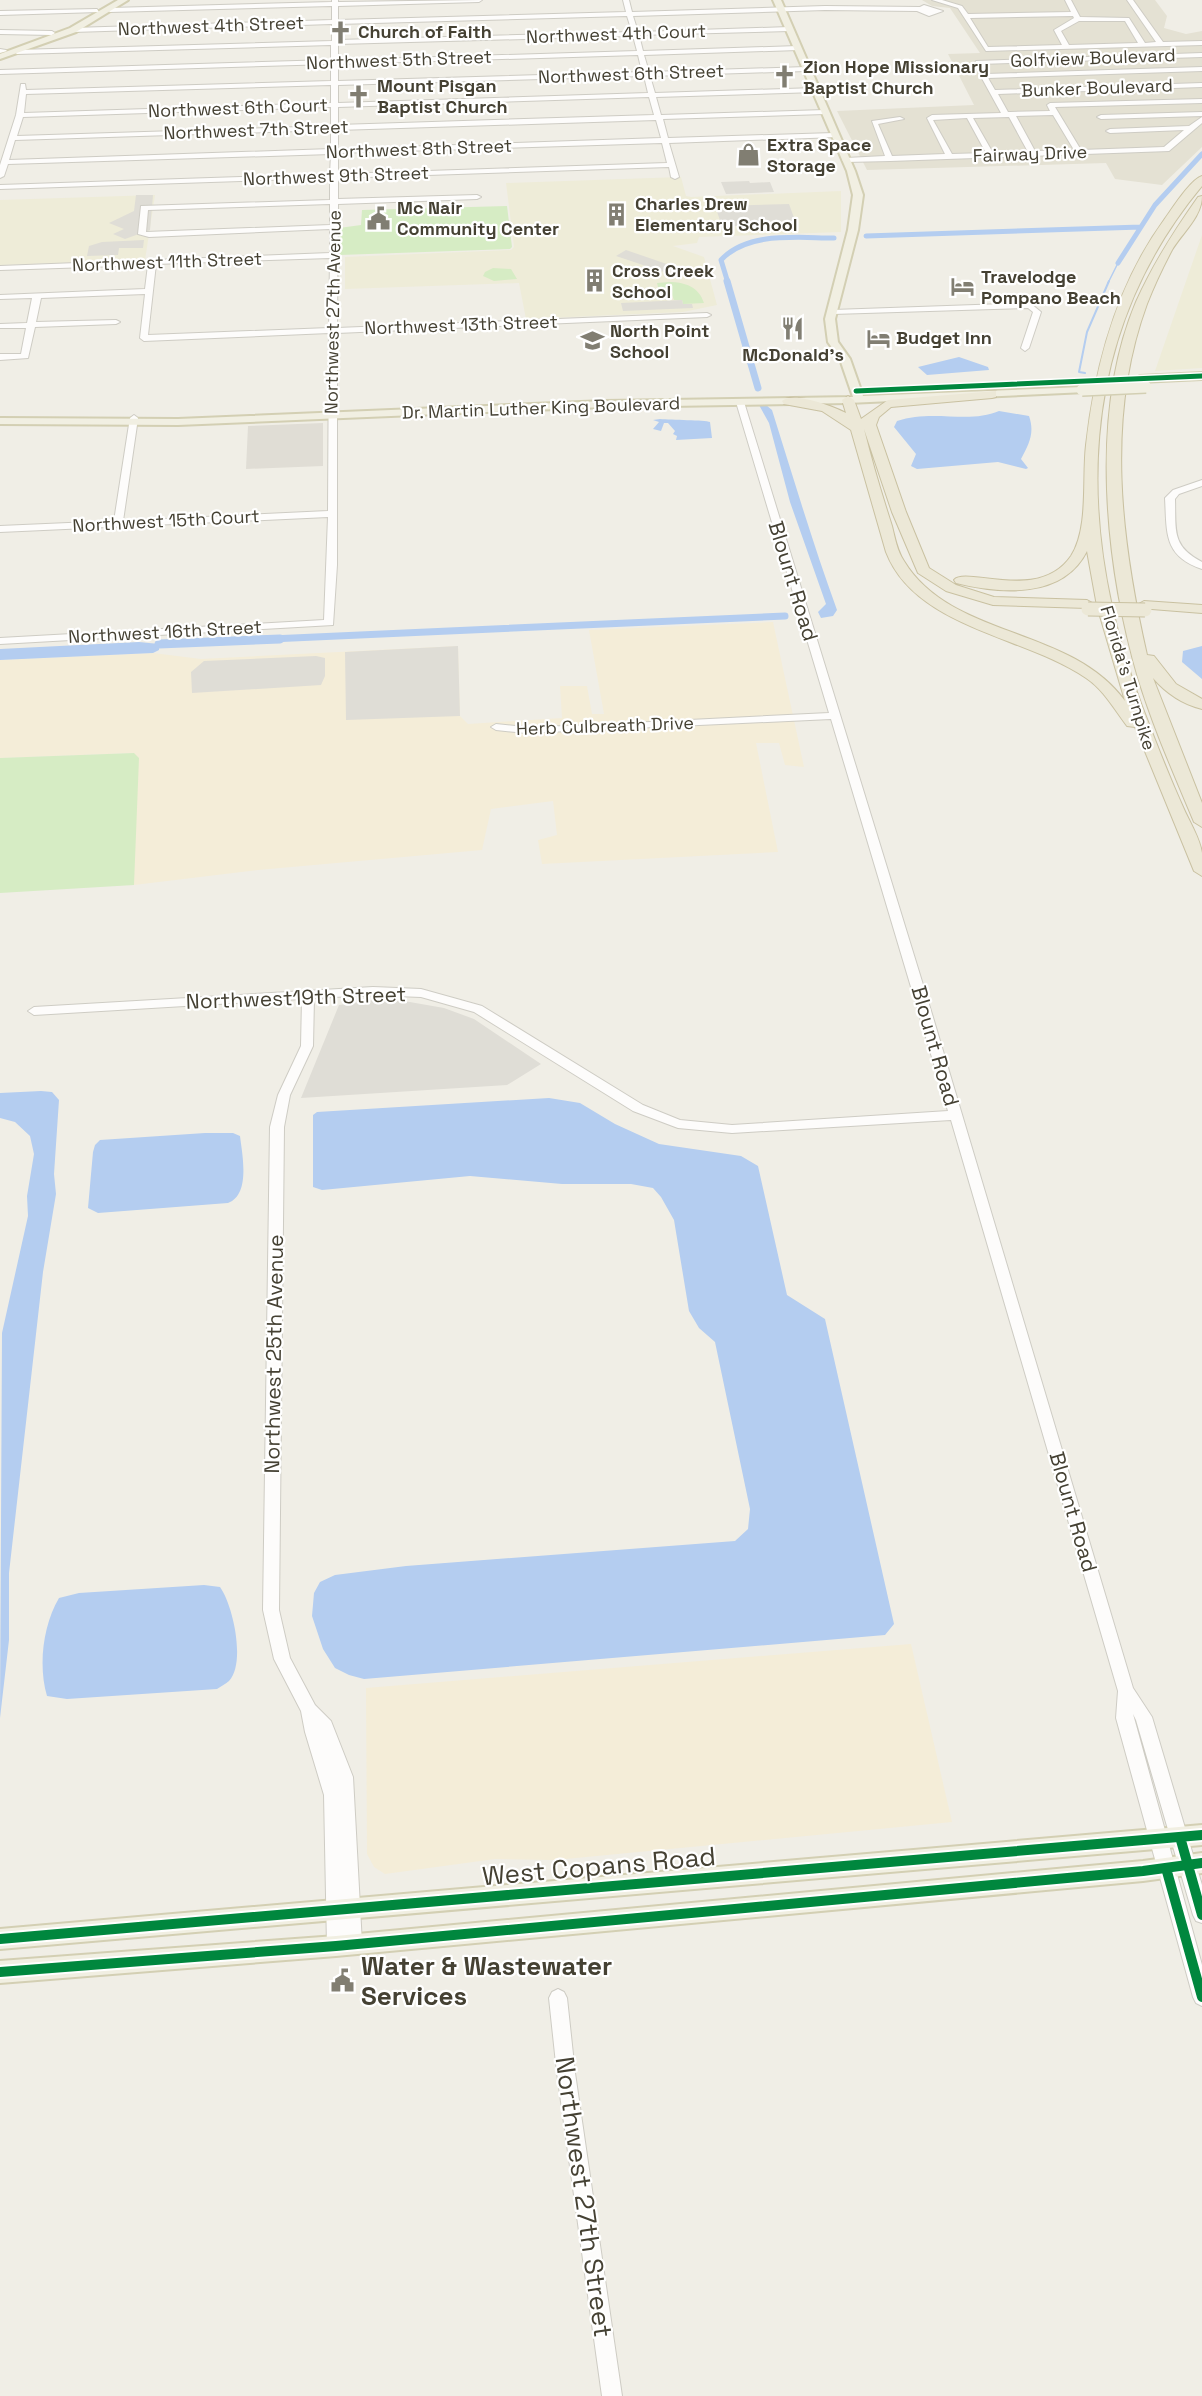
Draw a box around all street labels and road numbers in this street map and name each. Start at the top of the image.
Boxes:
street label: Northwest 4th Street [117,11,305,40]
street label: Northwest 4th Court [526,19,706,48]
street label: Golfview Boulevard [1010,43,1176,72]
street label: Northwest 5th Street [306,45,492,74]
street label: Northwest 6th Street [538,59,724,88]
street label: Bunker Boulevard [1021,73,1173,102]
street label: Northwest 6th Court [148,93,328,122]
street label: Northwest 7th Street [163,115,349,144]
street label: Northwest 8th Street [325,134,512,163]
street label: Fairway Drive [972,140,1087,167]
street label: Northwest 9th Street [243,161,429,190]
street label: Northwest 27th Avenue [319,210,346,414]
street label: Northwest 11th Street [72,247,262,276]
street label: Northwest 13th Street [364,310,558,339]
street label: Dr. Martin Luther King Boulevard [401,391,681,424]
street label: Northwest 15th Court [72,504,260,537]
street label: Blount Road [762,518,825,644]
street label: Florida's Turnpike [1096,603,1161,753]
street label: Northwest 16th Street [68,615,262,648]
street label: Herb Culbreath Drive [516,711,694,740]
street label: Northwest19th Street [185,980,407,1015]
street label: Blount Road [905,983,966,1109]
street label: Northwest 25th Avenue [258,1234,289,1474]
street label: Blount Road [1043,1449,1104,1575]
street label: West Copans Road [481,1839,717,1893]
street label: Northwest 27th Street [547,2054,621,2340]

